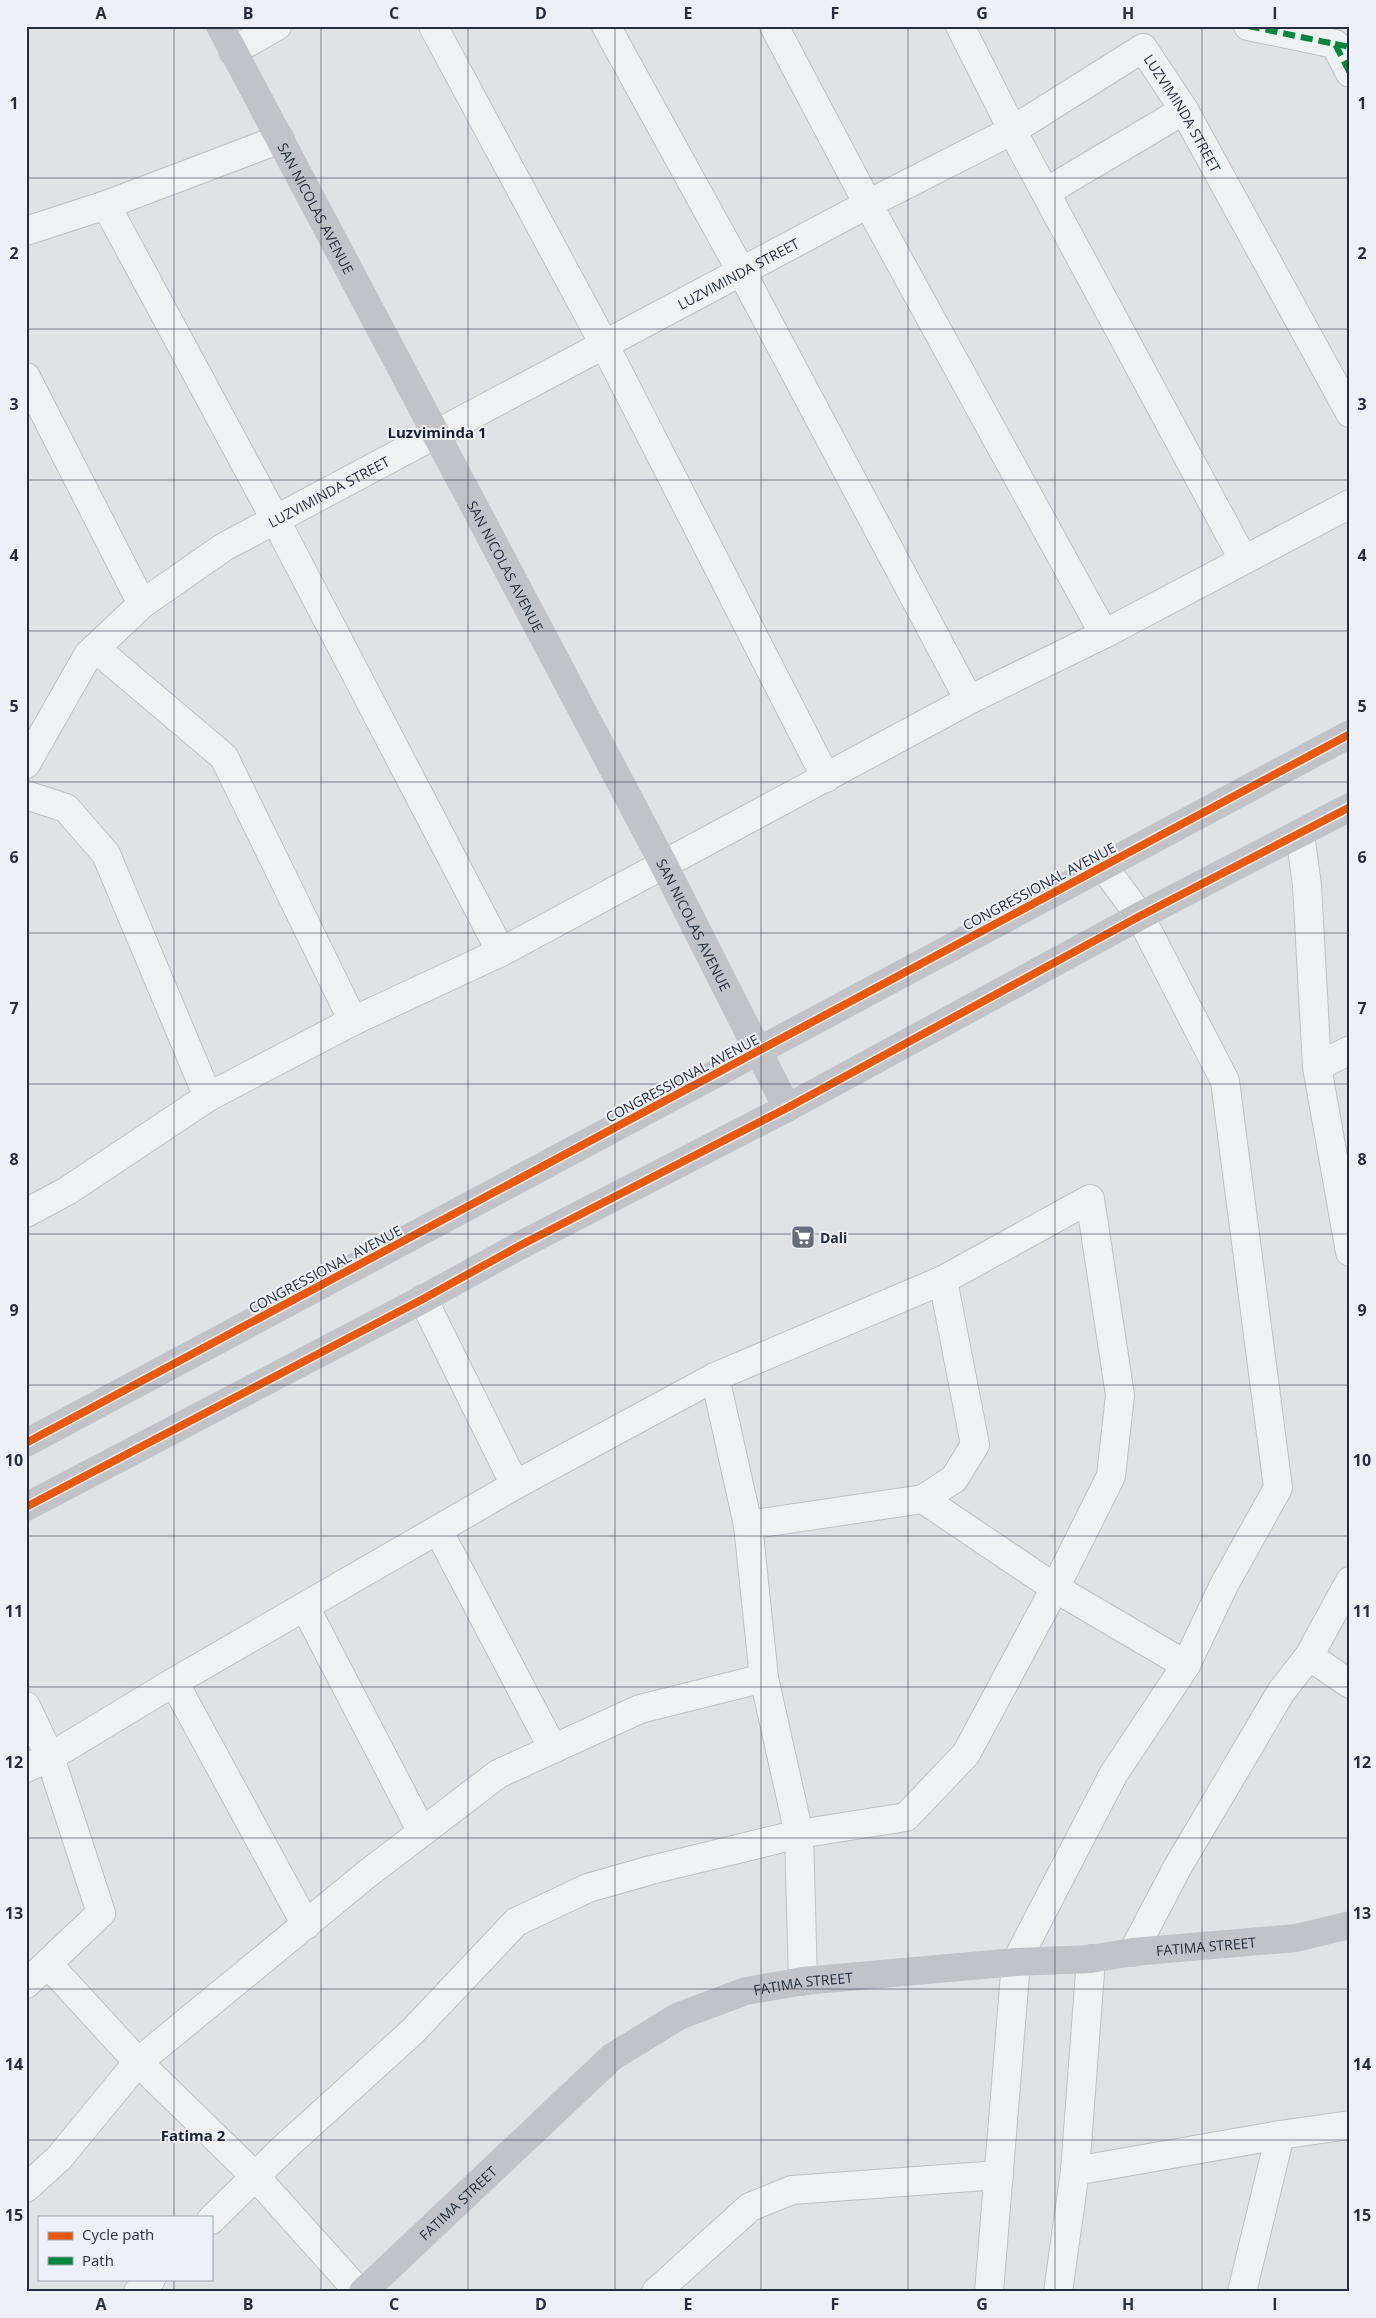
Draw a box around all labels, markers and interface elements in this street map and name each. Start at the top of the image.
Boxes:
text: A [95,2,107,24]
text: B [243,2,253,24]
text: C [389,2,399,24]
text: D [535,2,547,24]
text: E [684,2,693,24]
text: F [831,2,839,24]
text: G [976,2,988,24]
text: H [1122,2,1134,24]
text: I [1272,2,1278,24]
street label: LUZVIMINDA STREET [1140,50,1226,176]
text: 1 [9,92,19,114]
text: 1 [1357,92,1367,114]
street label: SAN NICOLAS AVENUE [274,139,359,277]
street label: LUZVIMINDA STREET [674,233,802,313]
text: 2 [9,242,19,264]
text: 2 [1357,242,1367,264]
text: 3 [9,393,19,415]
text: 3 [1357,393,1367,415]
district label: Luzviminda 1 [388,422,486,442]
street label: LUZVIMINDA STREET [265,451,393,531]
street label: SAN NICOLAS AVENUE [463,497,548,635]
text: 4 [9,544,19,566]
text: 4 [1357,544,1367,566]
text: 5 [9,695,19,717]
text: 5 [1357,695,1367,717]
street label: CONGRESSIONAL AVENUE [959,838,1119,934]
text: 6 [9,846,19,868]
text: 6 [1357,846,1367,868]
street label: SAN NICOLAS AVENUE [653,855,736,994]
text: 7 [9,997,19,1019]
text: 7 [1357,997,1367,1019]
street label: CONGRESSIONAL AVENUE [602,1030,762,1126]
text: 8 [9,1148,19,1170]
text: 8 [1357,1148,1367,1170]
street label: CONGRESSIONAL AVENUE [245,1221,405,1317]
supermarket icon: Dali [790,1224,816,1250]
place label: Dali [820,1228,847,1247]
text: 9 [9,1299,19,1321]
text: 9 [1357,1299,1367,1321]
text: 10 [5,1449,23,1471]
text: 10 [1353,1449,1371,1471]
text: 11 [5,1600,23,1622]
text: 11 [1353,1600,1371,1622]
text: 12 [5,1751,23,1773]
text: 12 [1353,1751,1371,1773]
text: 13 [5,1902,23,1924]
text: 13 [1353,1902,1371,1924]
street label: FATIMA STREET [1155,1932,1257,1959]
street label: FATIMA STREET [752,1967,854,1999]
text: 14 [5,2053,23,2075]
text: 14 [1353,2053,1371,2075]
district label: Fatima 2 [161,2125,226,2145]
street label: FATIMA STREET [415,2161,501,2244]
text: 15 [5,2204,23,2226]
text: 15 [1353,2204,1371,2226]
legend [38,2216,212,2280]
text: Cycle path [82,2224,154,2244]
text: Path [82,2250,114,2270]
text: A [95,2293,107,2315]
text: B [243,2293,253,2315]
text: C [389,2293,399,2315]
text: D [535,2293,547,2315]
text: E [684,2293,693,2315]
text: F [831,2293,839,2315]
text: G [976,2293,988,2315]
text: H [1122,2293,1134,2315]
text: I [1272,2293,1278,2315]

